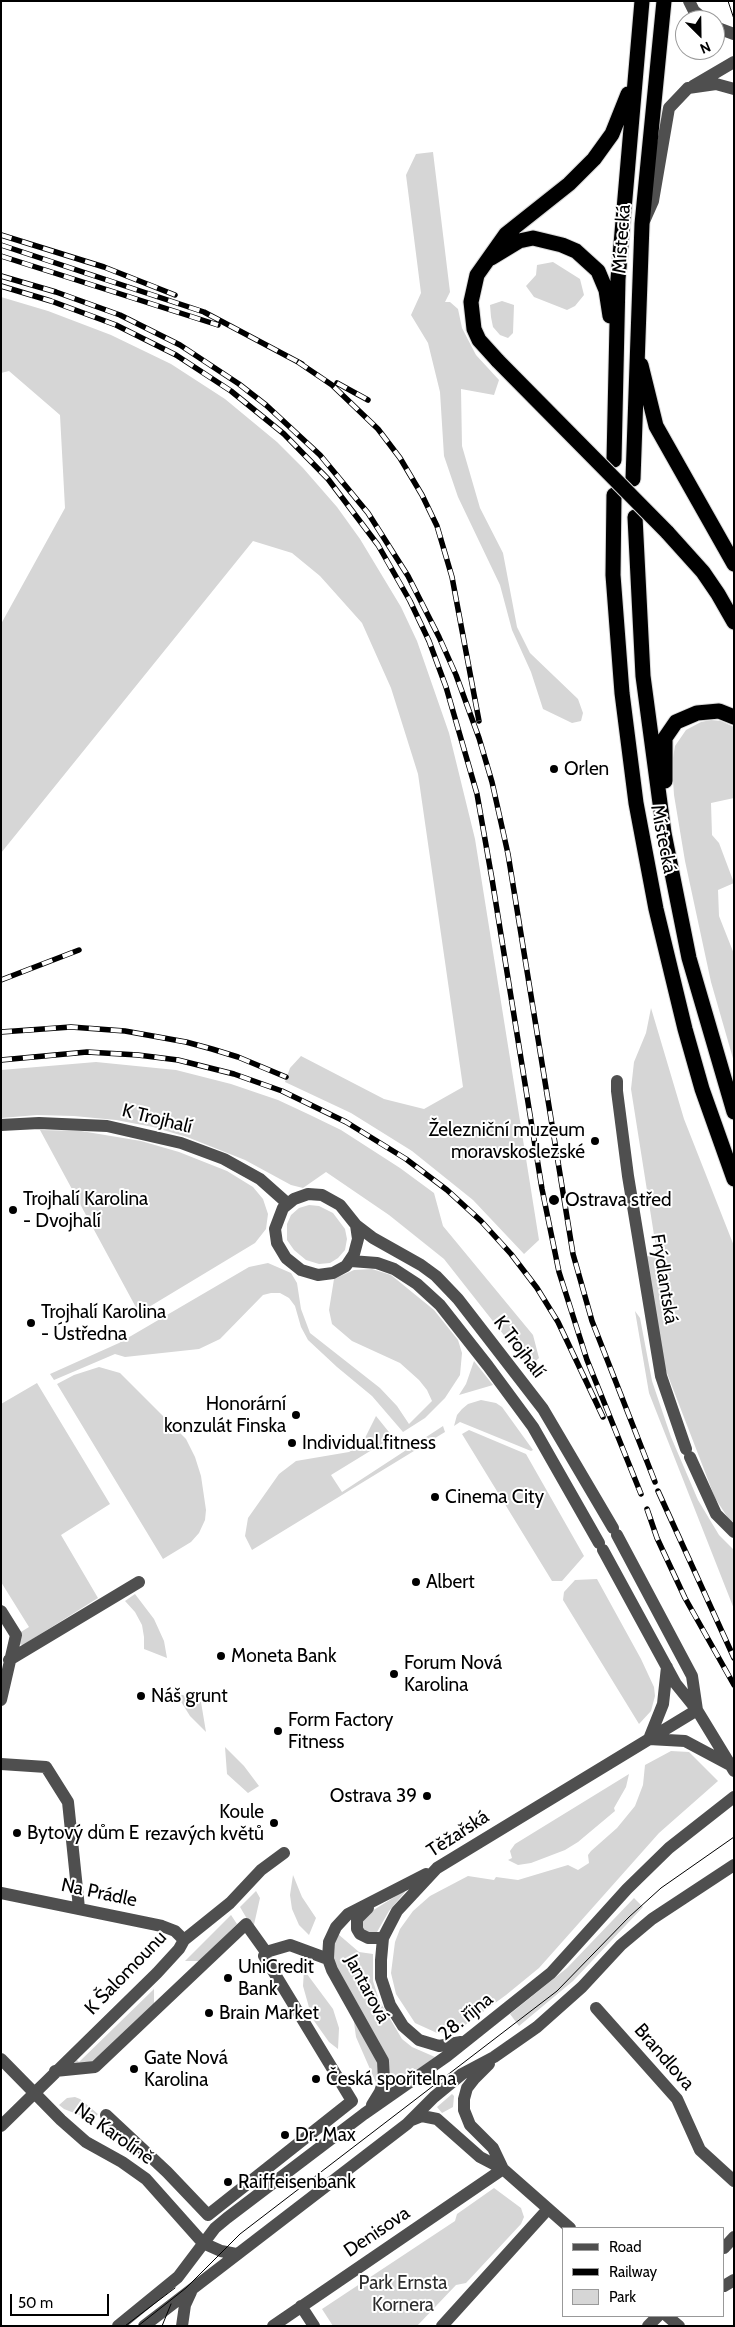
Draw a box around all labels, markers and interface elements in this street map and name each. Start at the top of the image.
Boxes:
north arrow [675,10,725,60]
text: N [697,38,714,58]
street label: Místecká [608,204,636,274]
place label: Orlen [564,758,609,780]
marker: Orlen [548,763,560,775]
street label: Místecká [645,803,681,875]
street label: K Trojhalí [119,1099,195,1139]
place label: Železniční muzeum moravskoslezské [428,1119,585,1163]
marker: Železniční muzeum moravskoslezské [589,1135,601,1147]
place label: Trojhalí Karolina - Dvojhalí [23,1188,148,1232]
place label: Ostrava střed [565,1189,672,1211]
marker: Ostrava střed [547,1193,561,1207]
marker: Trojhalí Karolina - Dvojhalí [7,1204,19,1216]
street label: Frýdlantská [646,1232,682,1326]
place label: Trojhalí Karolina - Ústředna [41,1301,166,1345]
street label: K Trojhalí [488,1312,550,1382]
marker: Trojhalí Karolina - Ústředna [25,1317,37,1329]
place label: Honorární konzulát Finska [164,1393,286,1437]
marker: Honorární konzulát Finska [290,1409,302,1421]
place label: Individual.fitness [302,1432,436,1454]
marker: Individual.fitness [286,1437,298,1449]
place label: Cinema City [445,1486,544,1508]
marker: Cinema City [429,1491,441,1503]
place label: Albert [426,1571,475,1593]
marker: Albert [410,1576,422,1588]
place label: Moneta Bank [231,1645,336,1667]
marker: Moneta Bank [215,1650,227,1662]
place label: Forum Nová Karolina [404,1652,502,1696]
marker: Forum Nová Karolina [388,1668,400,1680]
place label: Náš grunt [151,1685,228,1707]
marker: Náš grunt [135,1690,147,1702]
place label: Form Factory Fitness [288,1709,393,1753]
marker: Form Factory Fitness [272,1725,284,1737]
place label: Ostrava 39 [330,1785,417,1807]
marker: Ostrava 39 [421,1790,433,1802]
place label: Koule rezavých květů [145,1801,264,1845]
street label: Těžařská [423,1806,493,1862]
marker: Koule rezavých květů [268,1817,280,1829]
place label: Bytový dům E [27,1822,139,1844]
marker: Bytový dům E [11,1827,23,1839]
street label: Na Prádle [59,1874,139,1912]
street label: K Šalomounu [80,1926,172,2020]
street label: Jantarová [340,1951,394,2027]
place label: UniCredit Bank [238,1956,314,2000]
marker: UniCredit Bank [222,1972,234,1984]
street label: 28. října [434,1988,498,2046]
place label: Brain Market [219,2002,319,2024]
marker: Brain Market [203,2007,215,2019]
street label: Brandlova [629,2019,699,2095]
place label: Gate Nová Karolina [144,2047,228,2091]
marker: Gate Nová Karolina [128,2063,140,2075]
place label: Česká spořitelna [326,2068,456,2090]
marker: Česká spořitelna [310,2073,322,2085]
street label: Na Karolíně [70,2098,158,2170]
place label: Dr. Max [295,2124,356,2146]
marker: Dr. Max [279,2129,291,2141]
place label: Raiffeisenbank [238,2171,356,2193]
marker: Raiffeisenbank [222,2176,234,2188]
street label: Denisova [340,2202,414,2262]
legend [562,2227,725,2317]
text: Road [609,2238,642,2256]
text: Railway [609,2263,657,2281]
park label: Park Ernsta Kornera [359,2272,447,2316]
scale bar [12,2284,111,2316]
text: Park [609,2288,636,2306]
text: 50 m [18,2294,53,2312]

